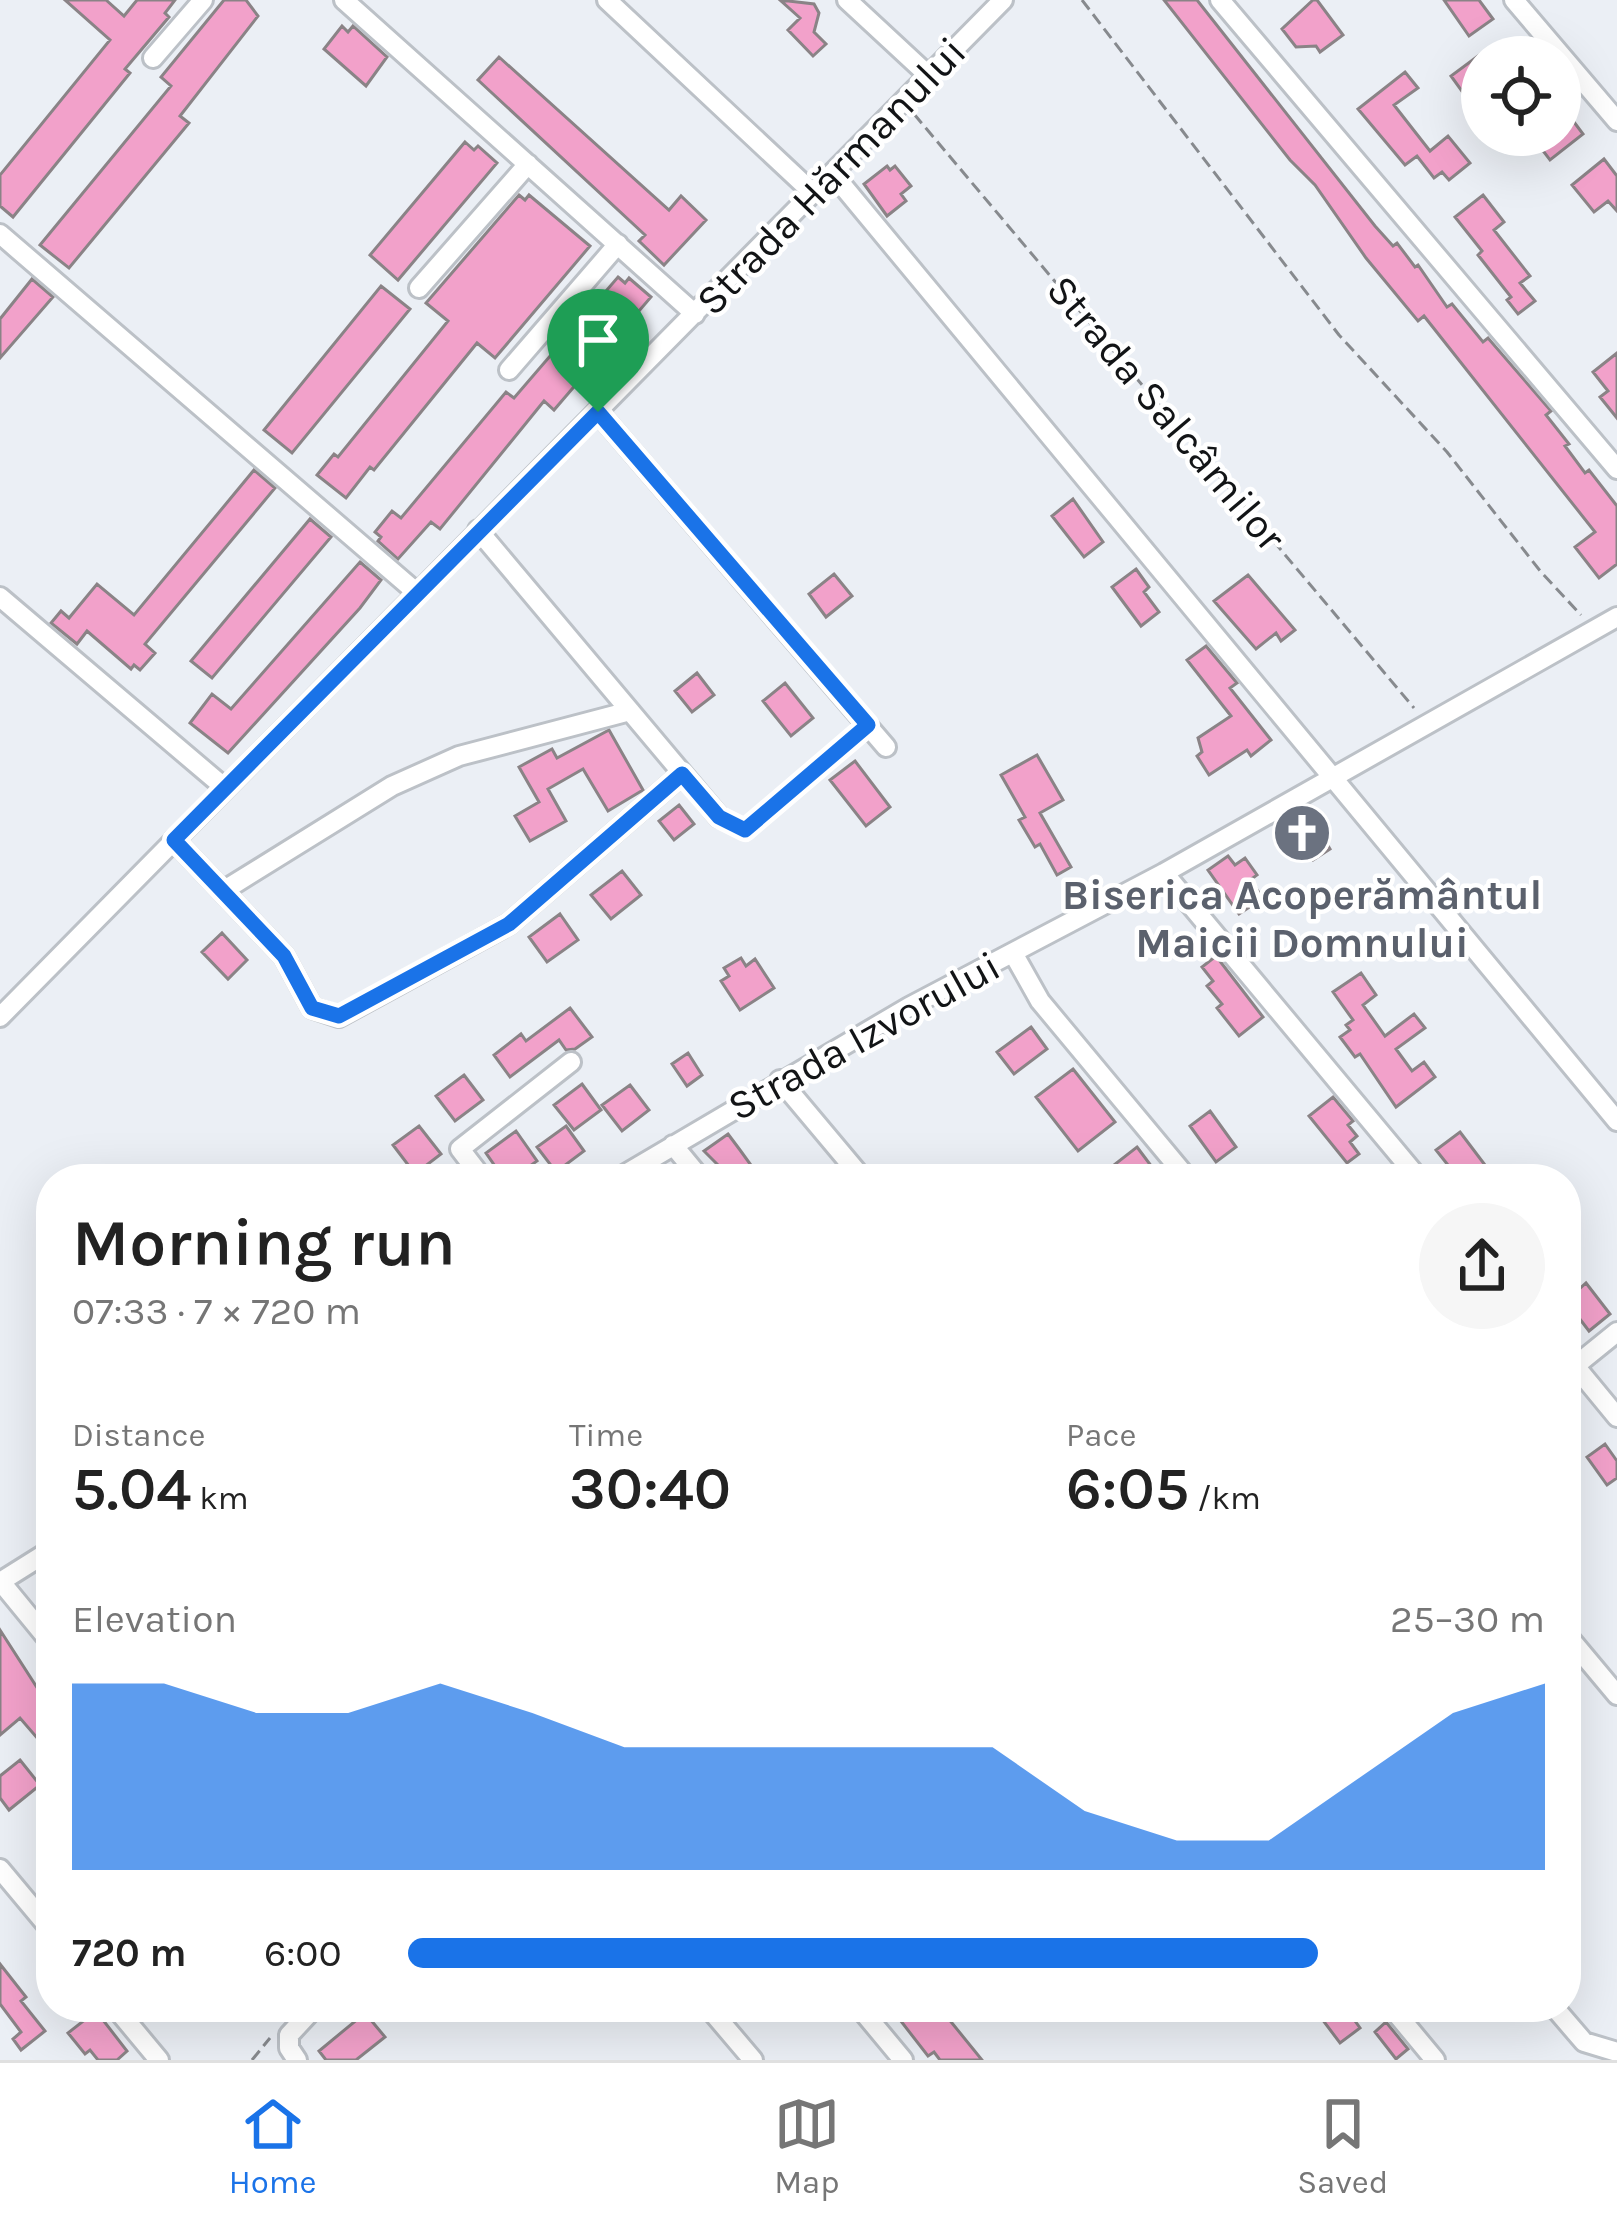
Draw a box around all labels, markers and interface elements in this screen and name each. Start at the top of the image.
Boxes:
street label: Strada Hărmanului [686,27,976,325]
map controls [1461,36,1581,156]
button: locate [1461,36,1581,156]
street label: Strada Salcâmilor [1036,265,1296,562]
pin [547,289,649,412]
icon: arrive [565,307,631,373]
church icon: Biserica Acoperământul Maicii Domnului [1271,802,1333,864]
place label: Biserica Acoperământul Maicii Domnului [1062,870,1542,968]
street label: Strada Izvorului [719,941,1009,1131]
button: share [1419,1203,1545,1329]
text: Morning run [72,1204,456,1282]
text: 07:33 · 7 × 720 m [72,1288,361,1334]
text: Distance [72,1416,205,1454]
text: Time [569,1416,643,1454]
text: Pace [1066,1416,1136,1454]
text: 5.04 [72,1454,191,1524]
text: 30:40 [569,1454,731,1524]
text: 6:05 [1066,1454,1189,1524]
text: km [191,1479,249,1517]
text: /km [1189,1479,1261,1517]
text: Elevation [72,1596,237,1642]
text: 25–30 m [1390,1596,1545,1642]
text: 720 m [72,1930,187,1976]
text: 6:00 [264,1930,342,1976]
tab: Home [229,2091,317,2201]
tab: Map [774,2091,840,2201]
tab: Saved [1297,2091,1388,2201]

